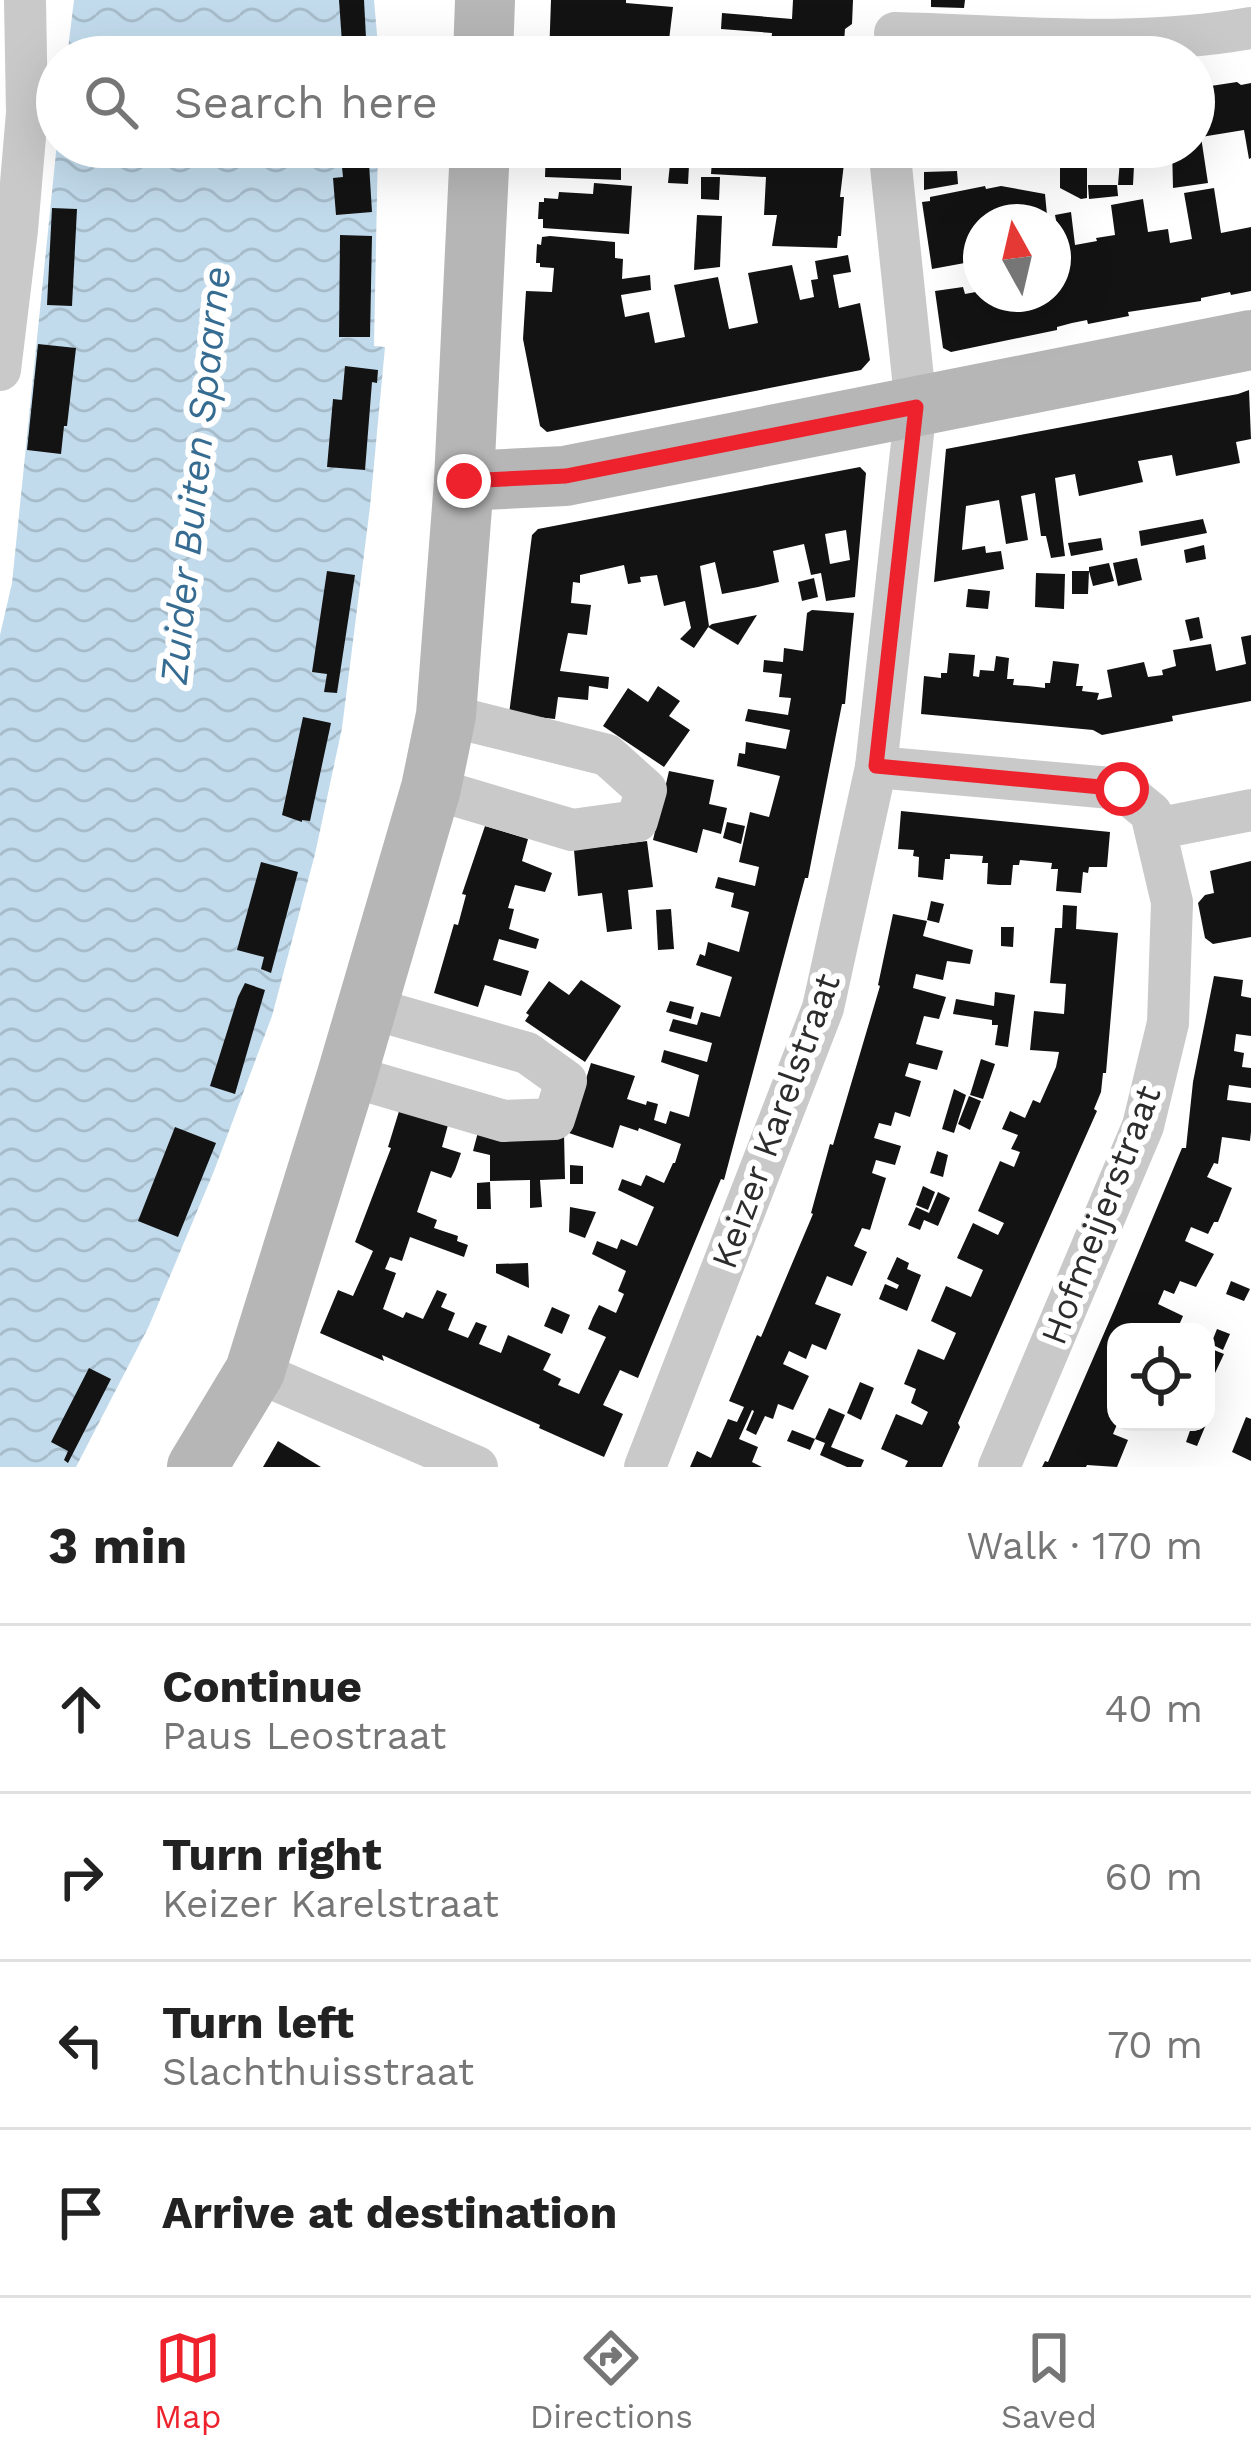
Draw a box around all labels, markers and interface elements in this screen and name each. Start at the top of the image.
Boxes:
search box [36,36,1215,168]
icon: search [78,69,144,135]
text: Search here [174,76,438,129]
north arrow [963,204,1071,312]
water label: Zuider Buiten Spaarne [151,264,239,687]
route end [437,454,491,508]
route start [1095,762,1149,816]
street label: Keizer Karelstraat [703,968,849,1274]
street label: Hofmeijerstraat [1032,1080,1170,1350]
map controls [1107,1323,1215,1431]
button: locate [1107,1323,1215,1431]
text: 3 min [48,1516,187,1575]
text: Walk · 170 m [966,1523,1203,1568]
text: Continue [162,1660,362,1713]
icon: ahead [48,1676,114,1742]
text: 40 m [1104,1686,1203,1731]
text: Paus Leostraat [162,1713,446,1758]
text: Turn right [162,1828,382,1881]
icon: right [48,1844,114,1910]
text: 60 m [1105,1854,1203,1899]
text: Keizer Karelstraat [162,1881,499,1926]
text: Turn left [162,1996,354,2049]
icon: left [48,2012,114,2078]
text: 70 m [1107,2022,1203,2067]
text: Slachthuisstraat [162,2049,474,2094]
icon: arrive [48,2180,114,2246]
text: Arrive at destination [162,2186,617,2239]
tab: Map [154,2325,221,2436]
tab: Directions [530,2325,693,2436]
tab: Saved [1001,2325,1097,2436]

